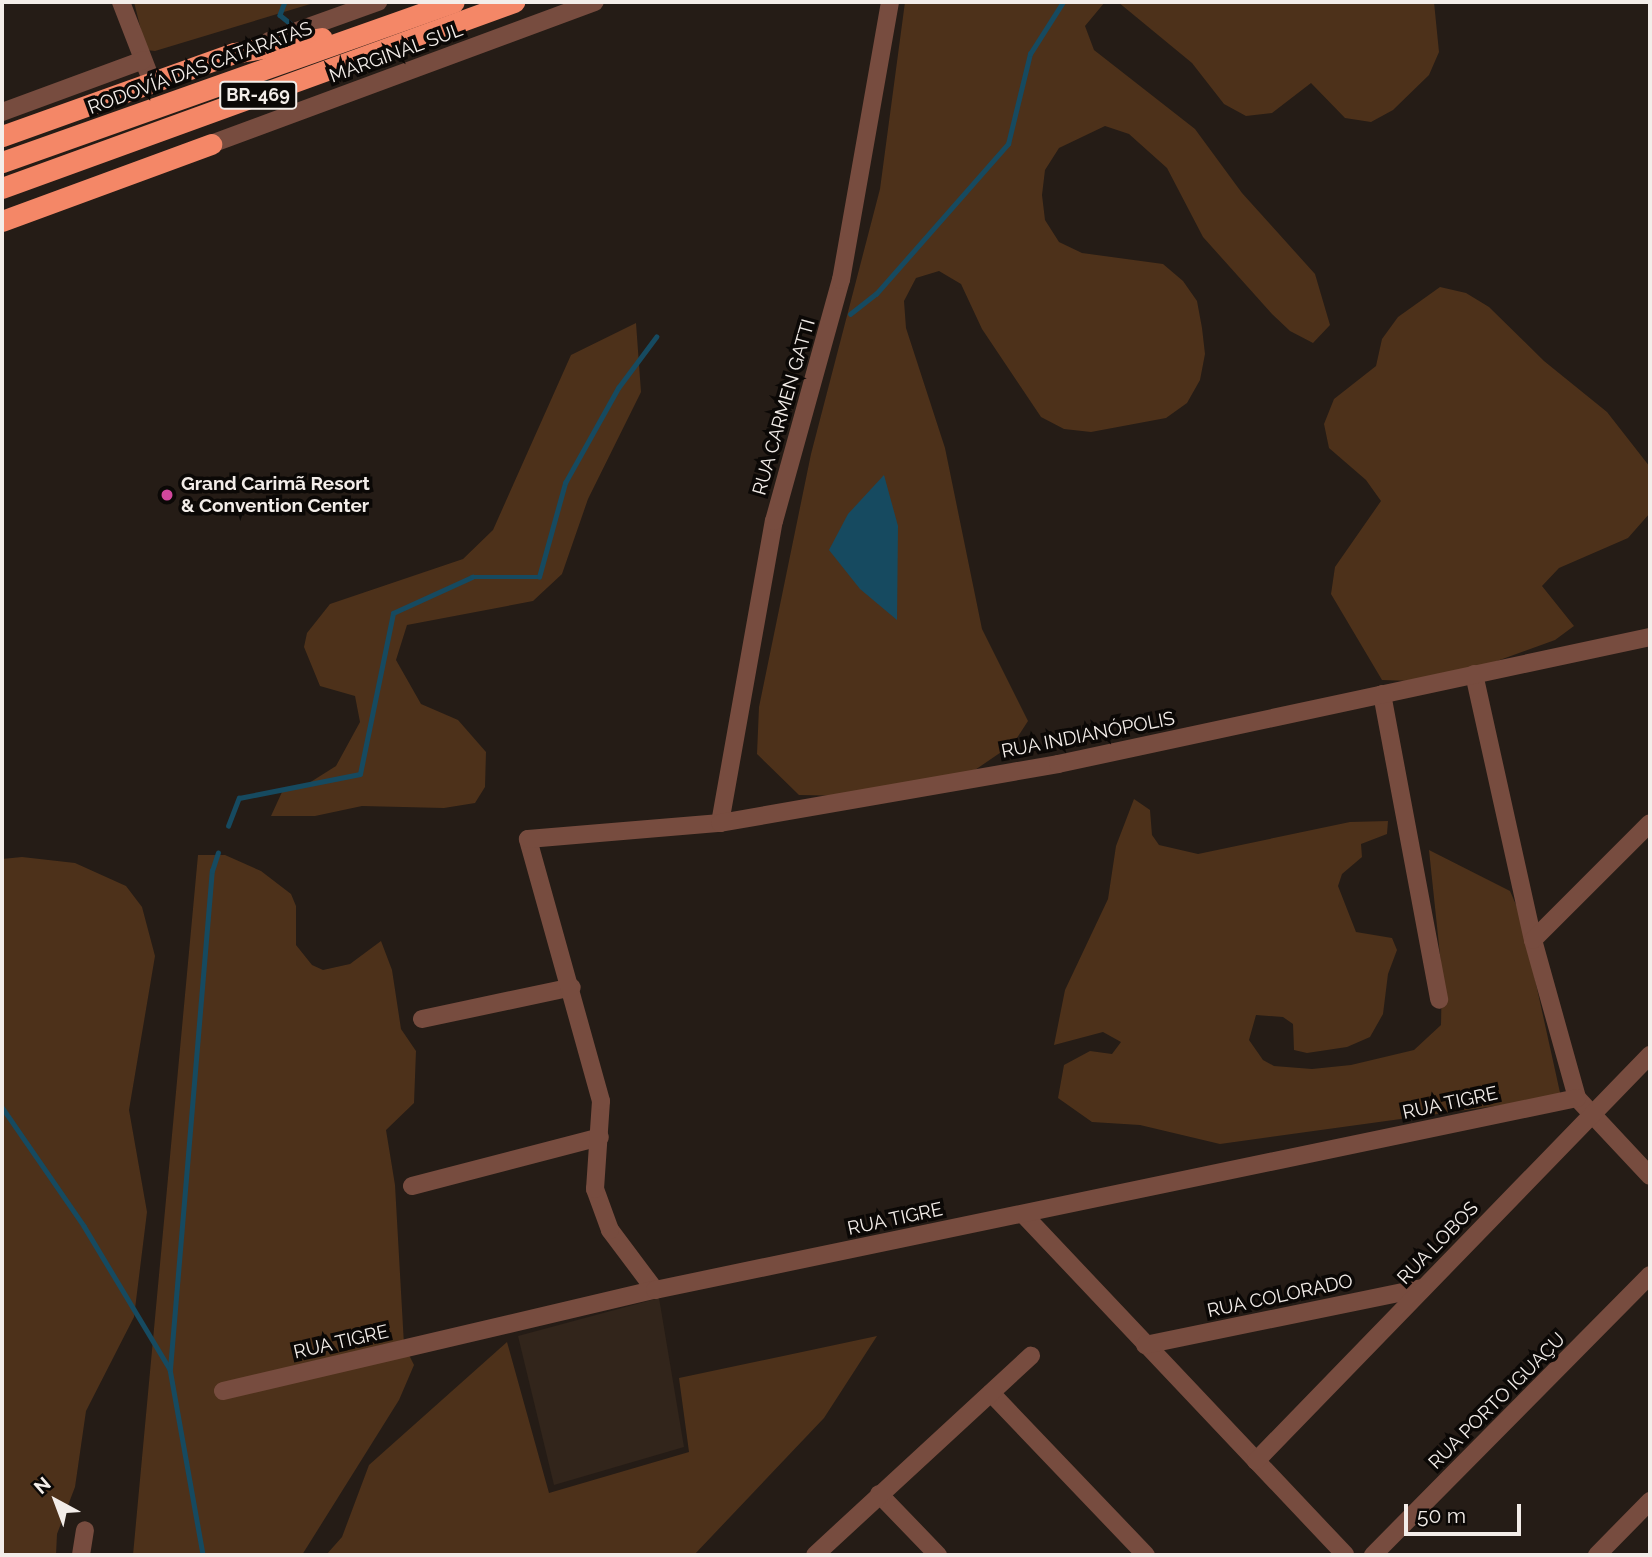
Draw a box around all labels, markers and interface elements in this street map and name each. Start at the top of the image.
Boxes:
street label: RODOVÍA DAS CATARATAS [85,17,315,119]
street label: MARGINAL SUL [326,18,466,88]
road number: BR-469 [218,80,298,110]
street label: RUA CARMEN GATTI [748,316,820,498]
place label: Grand Carimã Resort & Convention Center [181,473,370,517]
marker: Grand Carimã Resort & Convention Center [159,487,175,503]
street label: RUA INDIANÓPOLIS [999,707,1177,763]
street label: RUA TIGRE [1400,1082,1500,1124]
street label: RUA LOBOS [1393,1197,1483,1289]
street label: RUA TIGRE [845,1198,945,1240]
street label: RUA COLORADO [1205,1269,1355,1323]
street label: RUA TIGRE [291,1320,391,1364]
street label: RUA PORTO IGUAÇU [1424,1328,1570,1474]
north arrow [21,1466,91,1536]
text: N [30,1472,55,1498]
scale bar [1407,1490,1524,1534]
text: 50 m [1417,1503,1466,1528]

